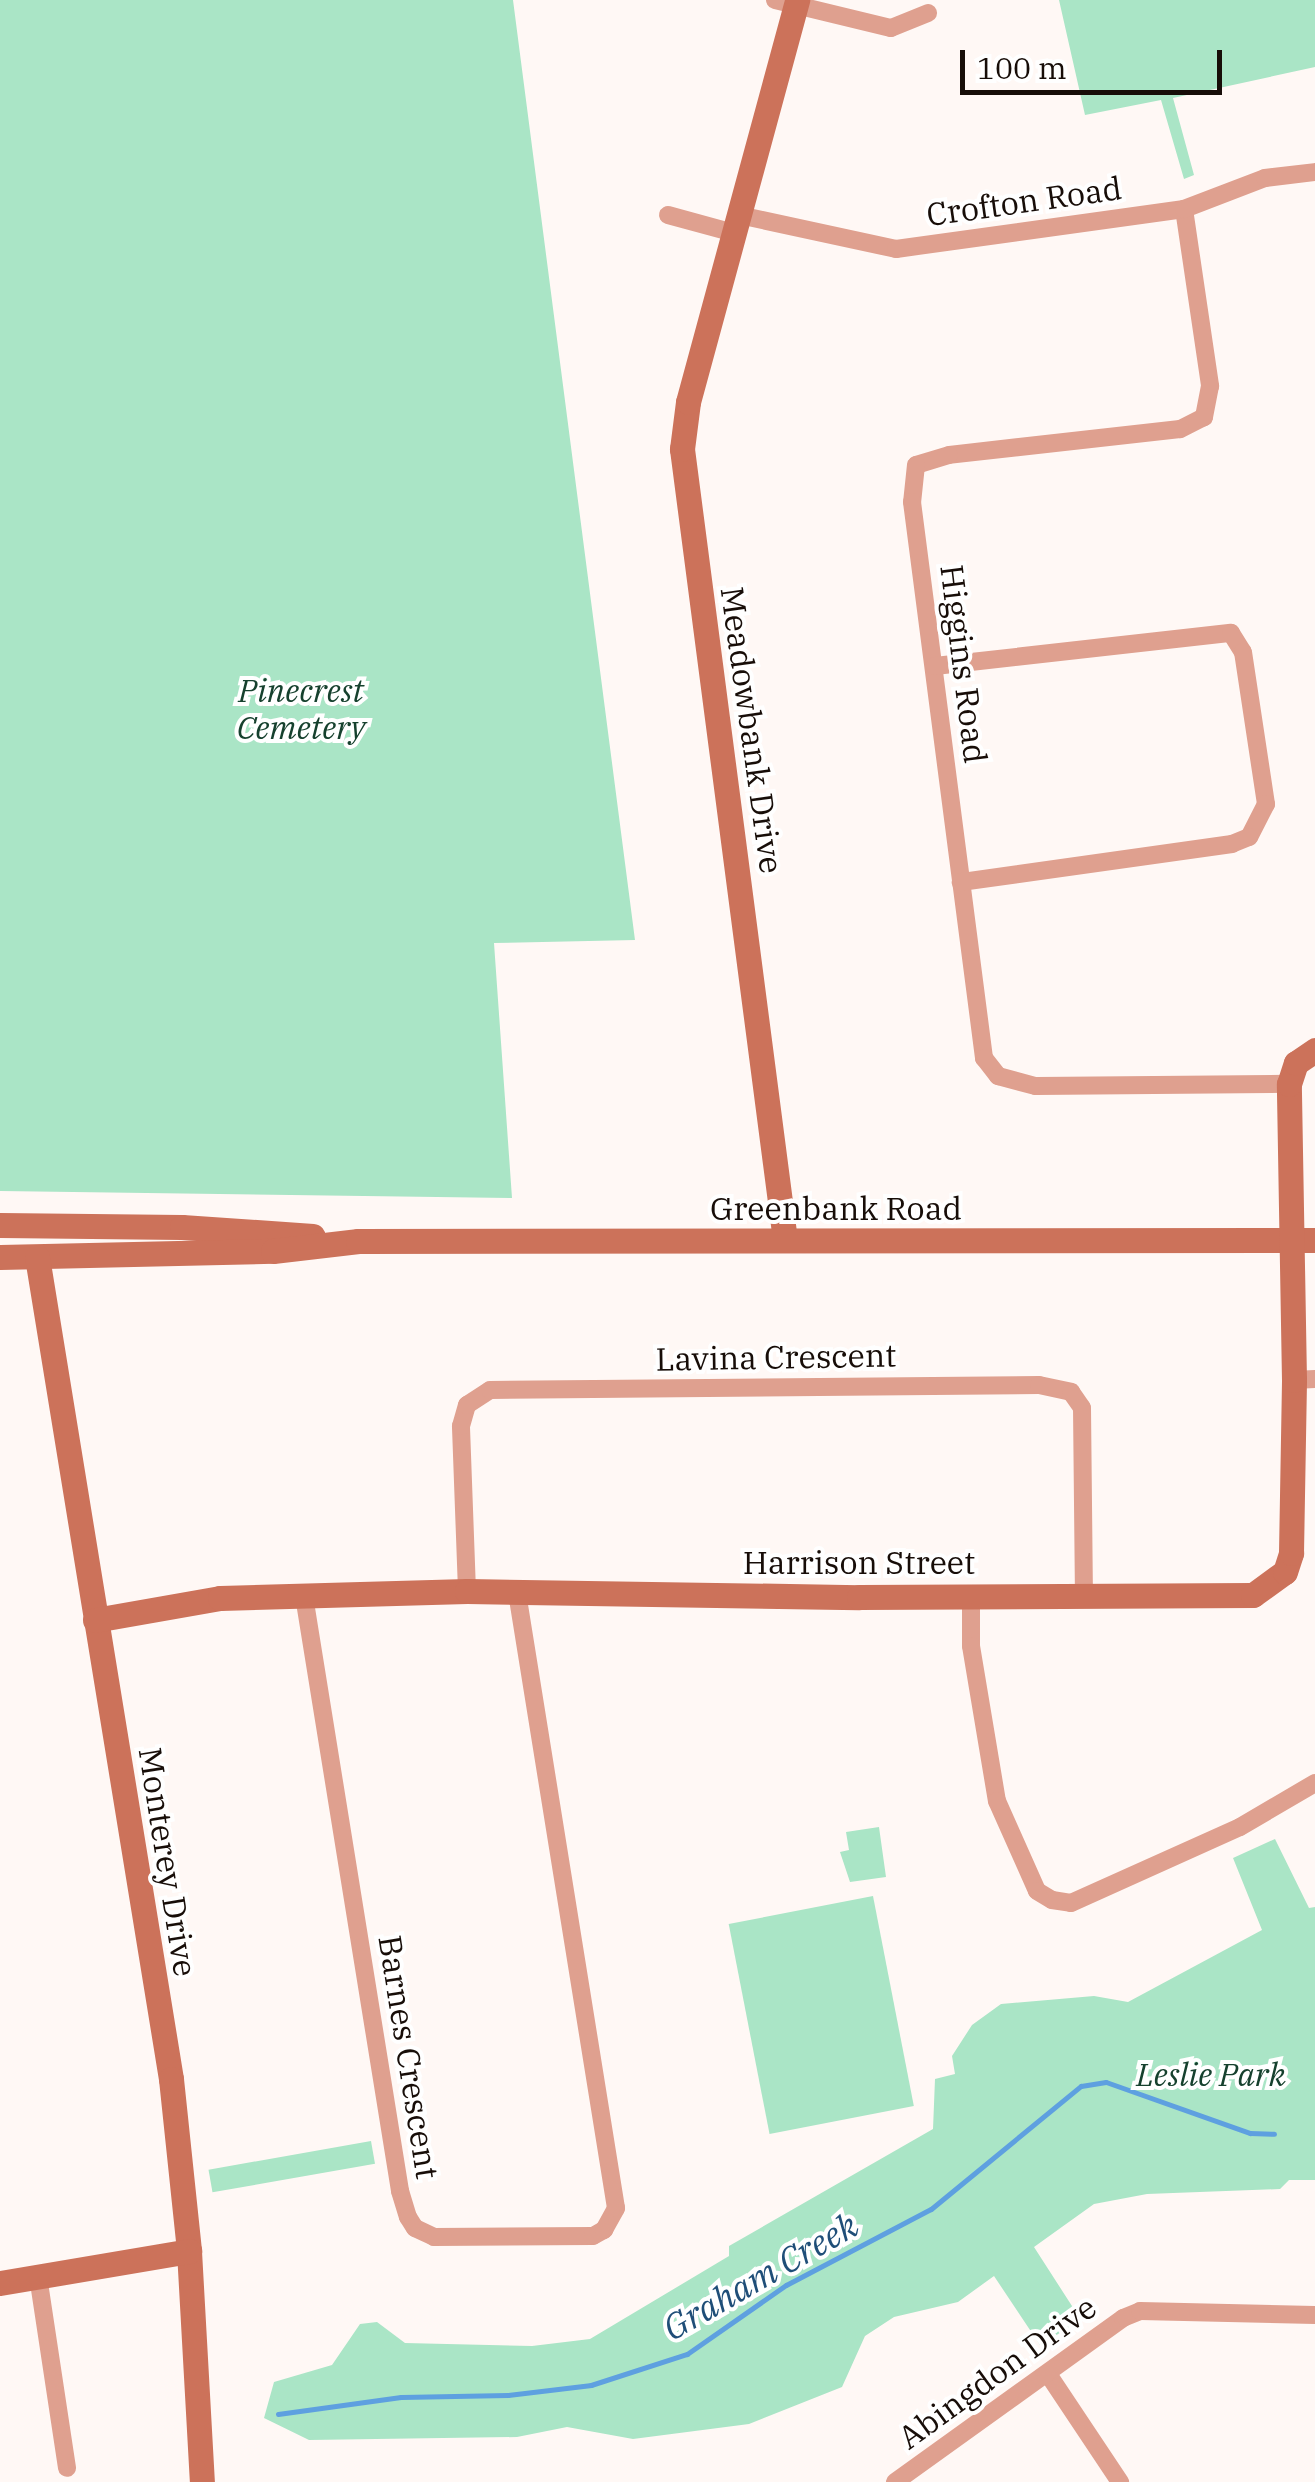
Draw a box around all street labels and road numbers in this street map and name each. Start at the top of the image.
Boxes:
street label: Crofton Road [924,168,1124,234]
street label: Higgins Road [933,562,995,766]
street label: Meadowbank Drive [713,584,791,876]
street label: Greenbank Road [710,1189,962,1227]
street label: Lavina Crescent [655,1336,897,1378]
street label: Harrison Street [743,1543,975,1581]
street label: Monterey Drive [131,1745,205,1979]
street label: Barnes Crescent [371,1932,447,2182]
street label: Abingdon Drive [891,2287,1103,2457]

